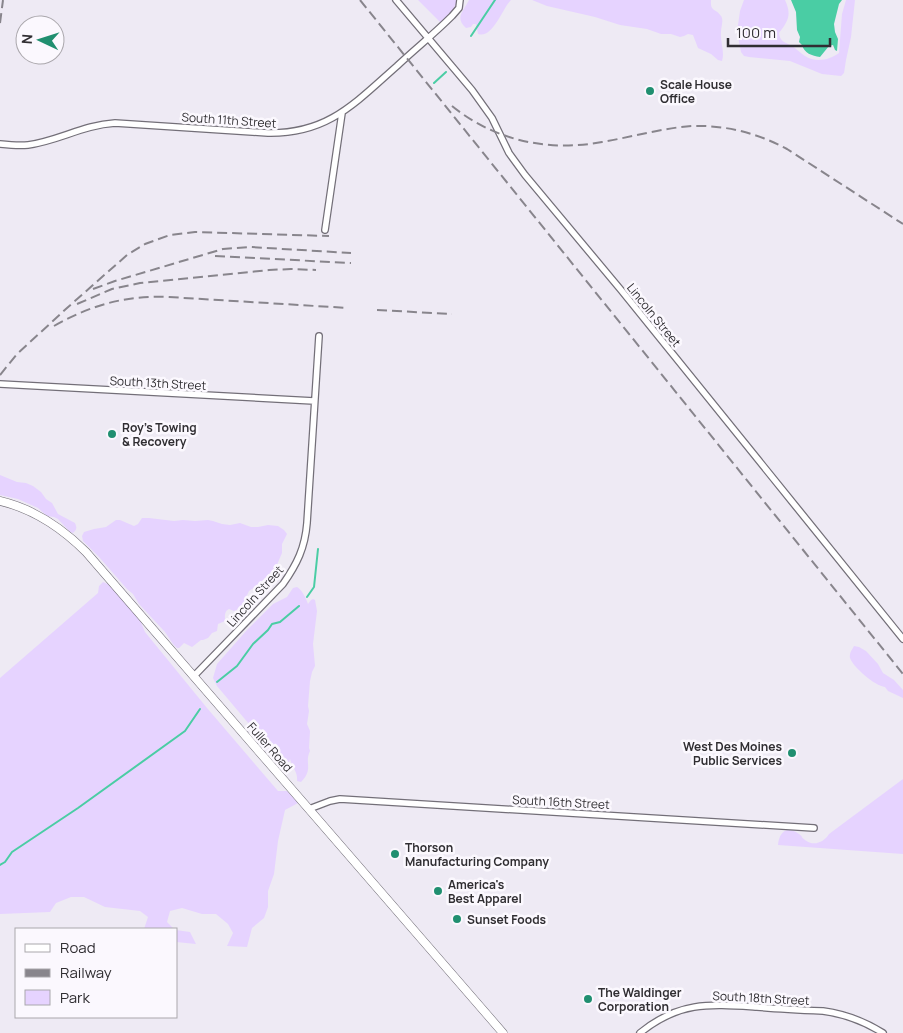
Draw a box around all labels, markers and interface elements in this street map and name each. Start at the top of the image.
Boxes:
north arrow [15,15,65,65]
scale bar [728,15,830,47]
text: 100 m [736,22,776,43]
text: N [17,33,36,45]
place label: Scale House Office [660,76,732,107]
marker: Scale House Office [644,85,656,97]
street label: South 11th Street [181,108,277,132]
street label: Lincoln Street [623,280,685,350]
street label: South 13th Street [109,372,207,394]
place label: Roy's Towing & Recovery [122,419,197,450]
marker: Roy's Towing & Recovery [106,428,118,440]
street label: Lincoln Street [223,562,287,630]
street label: Fuller Road [244,718,296,776]
place label: West Des Moines Public Services [683,738,782,769]
marker: West Des Moines Public Services [786,747,798,759]
street label: South 16th Street [512,791,610,813]
place label: Thorson Manufacturing Company [405,839,549,870]
marker: Thorson Manufacturing Company [389,848,401,860]
place label: America's Best Apparel [448,876,522,907]
marker: America's Best Apparel [432,885,444,897]
place label: Sunset Foods [467,911,547,928]
marker: Sunset Foods [451,913,463,925]
legend [15,928,178,1018]
text: Road [60,937,96,958]
text: Railway [60,962,112,983]
place label: The Waldinger Corporation [598,984,682,1015]
text: Park [60,987,90,1008]
street label: South 18th Street [712,987,810,1009]
marker: The Waldinger Corporation [582,993,594,1005]

